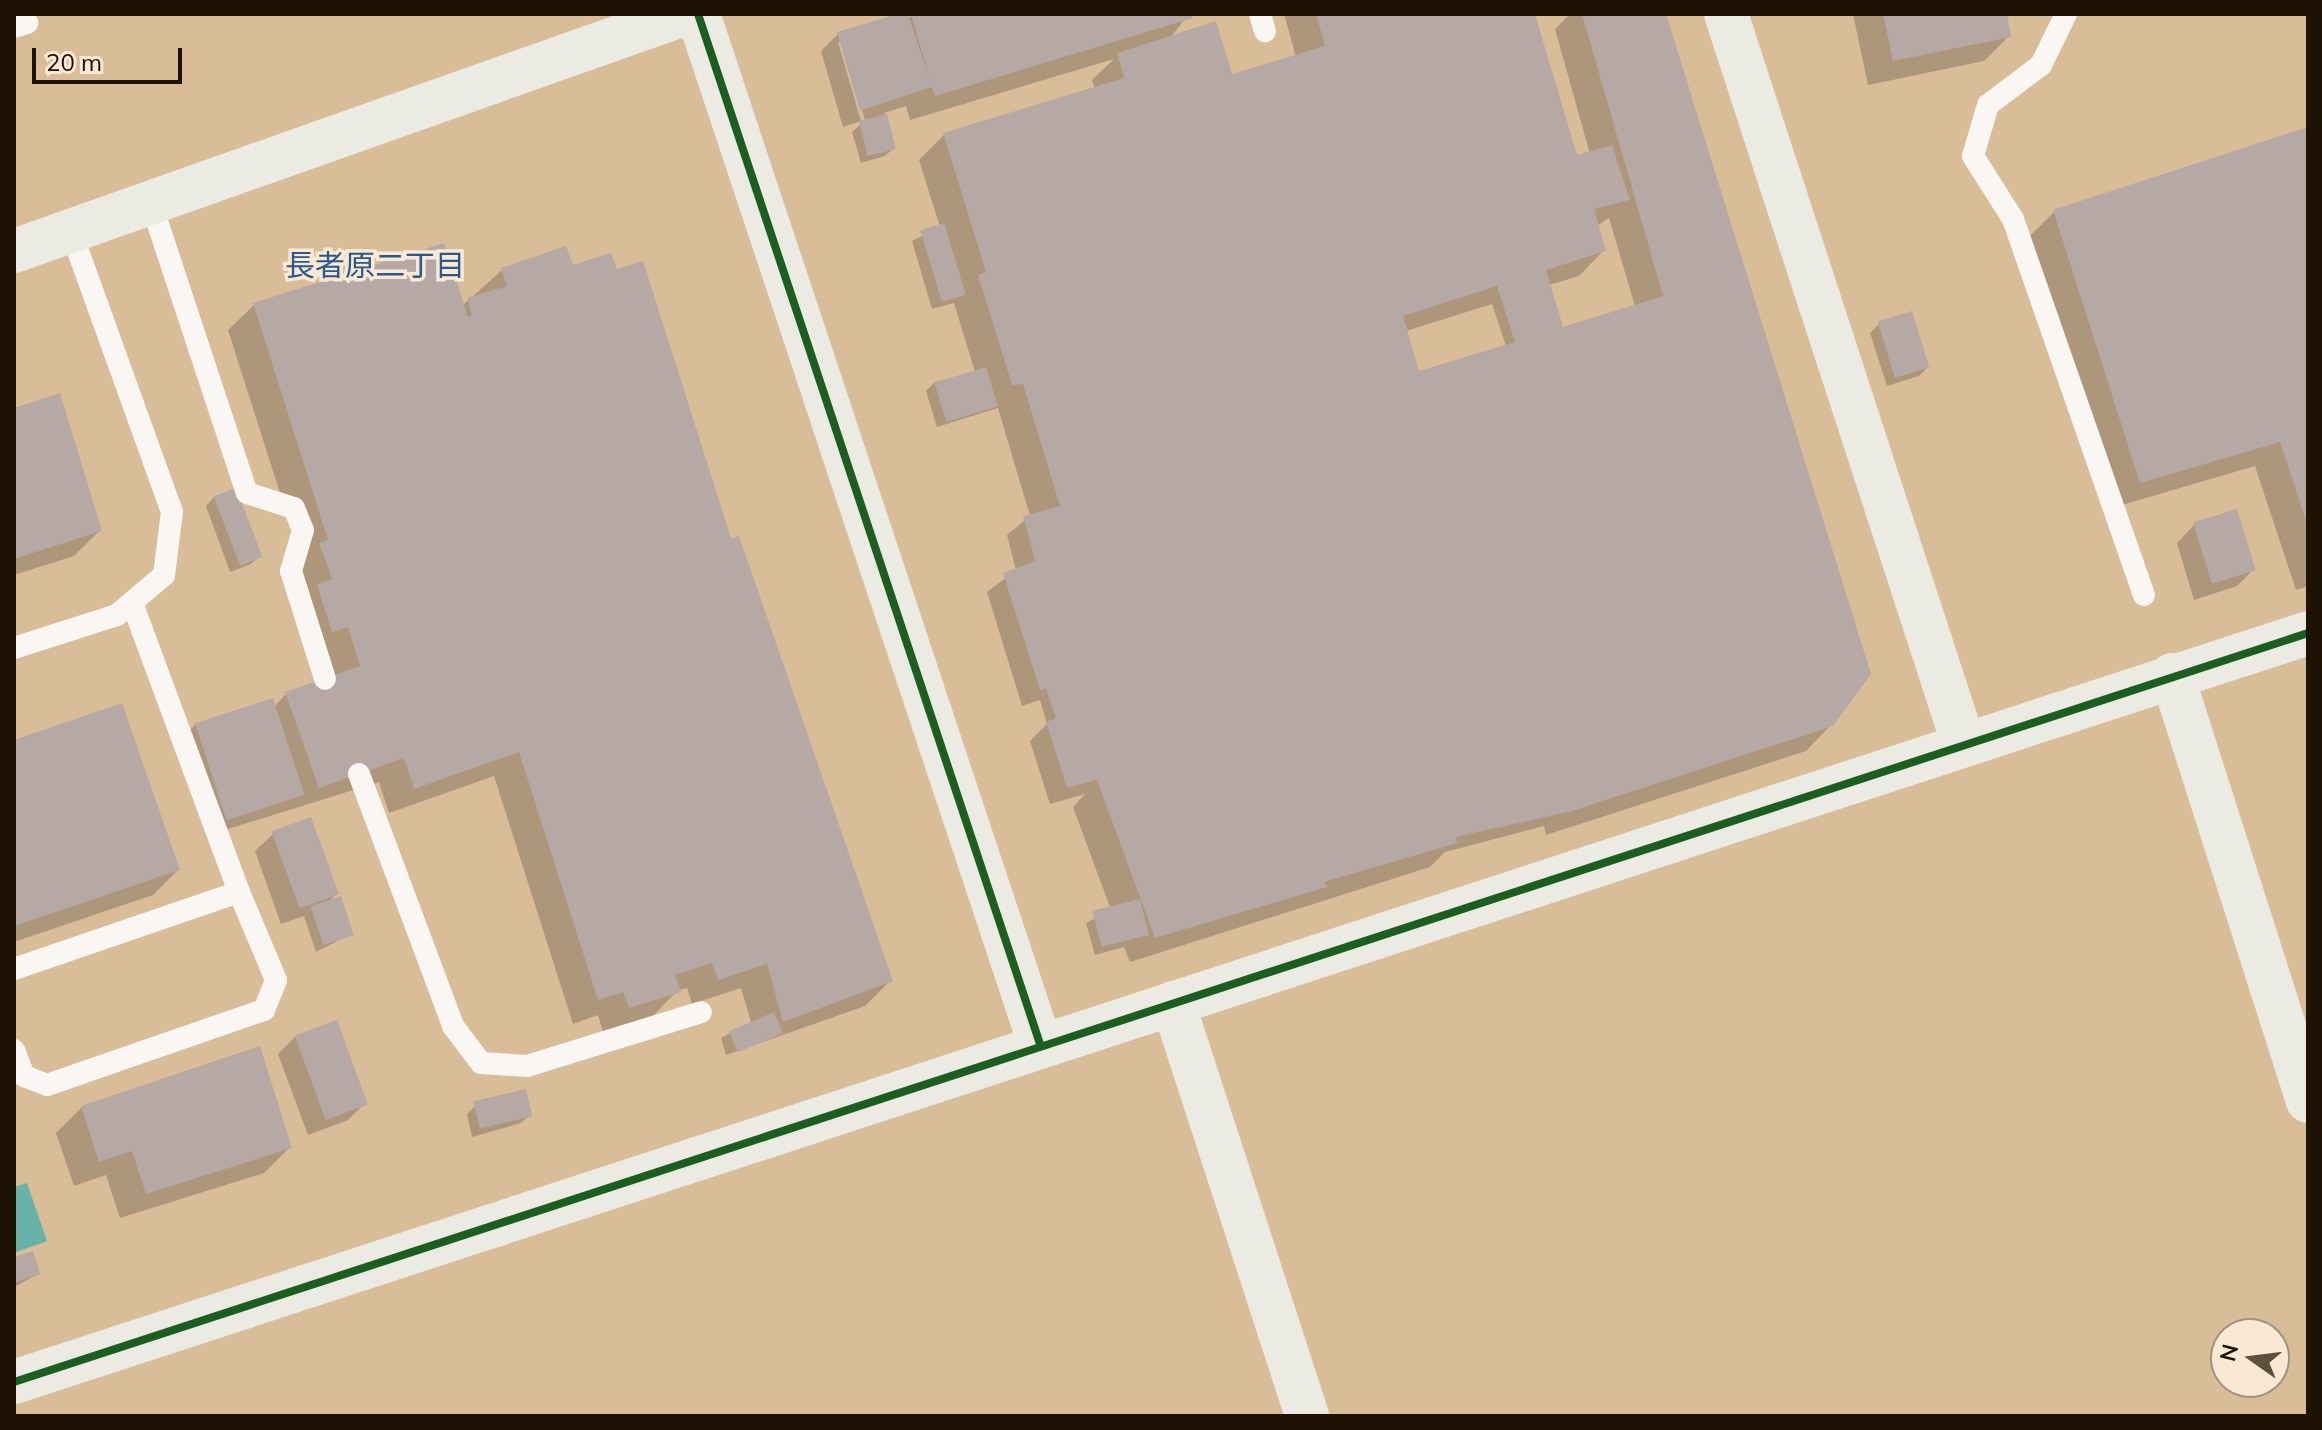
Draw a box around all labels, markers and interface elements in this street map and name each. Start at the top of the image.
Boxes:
scale bar [36,32,186,82]
text: 20 m [46,47,102,77]
district label: 長者原二丁目 [285,247,465,283]
north arrow [2210,1318,2290,1398]
text: N [2213,1341,2244,1364]

